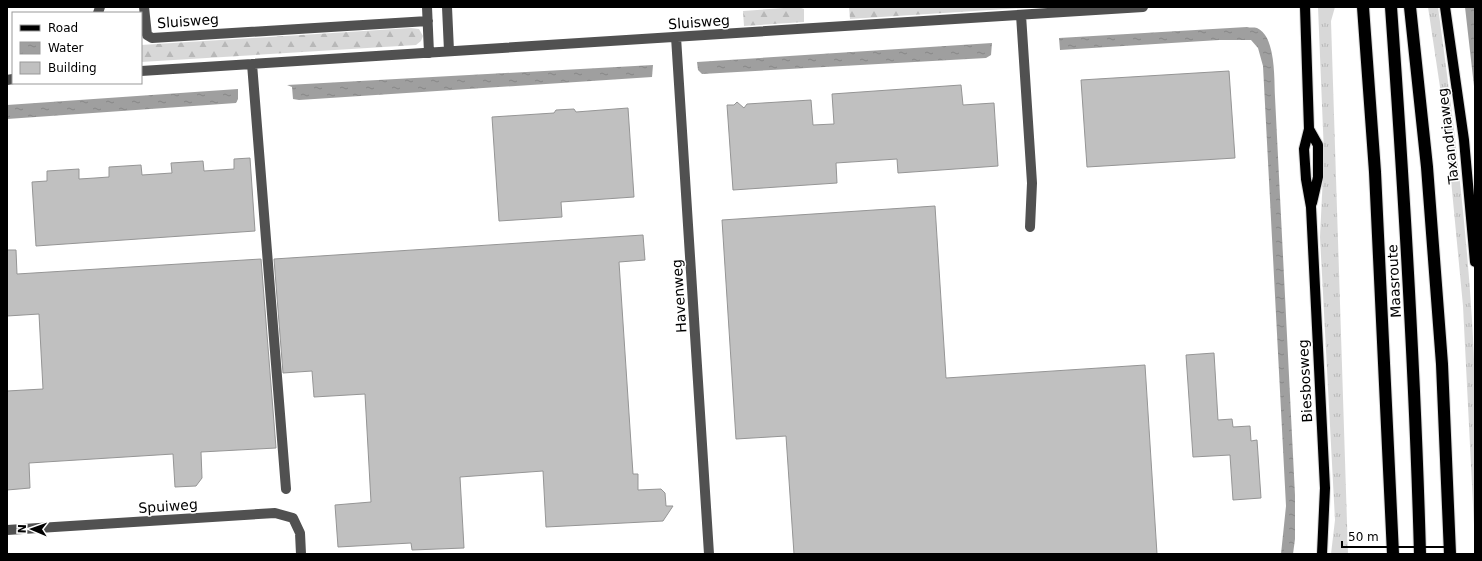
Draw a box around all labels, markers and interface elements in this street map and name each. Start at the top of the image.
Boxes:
street label: Sluisweg [157,11,219,31]
legend [12,12,142,84]
street label: Sluisweg [668,12,730,32]
text: Road [48,21,78,35]
text: Water [48,41,84,55]
text: Building [48,61,97,75]
street label: Taxandriaweg [1434,87,1462,186]
street label: Maasroute [1384,244,1404,318]
street label: Havenweg [668,259,690,333]
street label: Biesbosweg [1295,339,1315,423]
street label: Spuiweg [138,496,198,516]
north arrow [12,509,52,549]
scale bar [1342,523,1446,549]
text: N [16,524,29,534]
text: 50 m [1348,530,1379,544]

